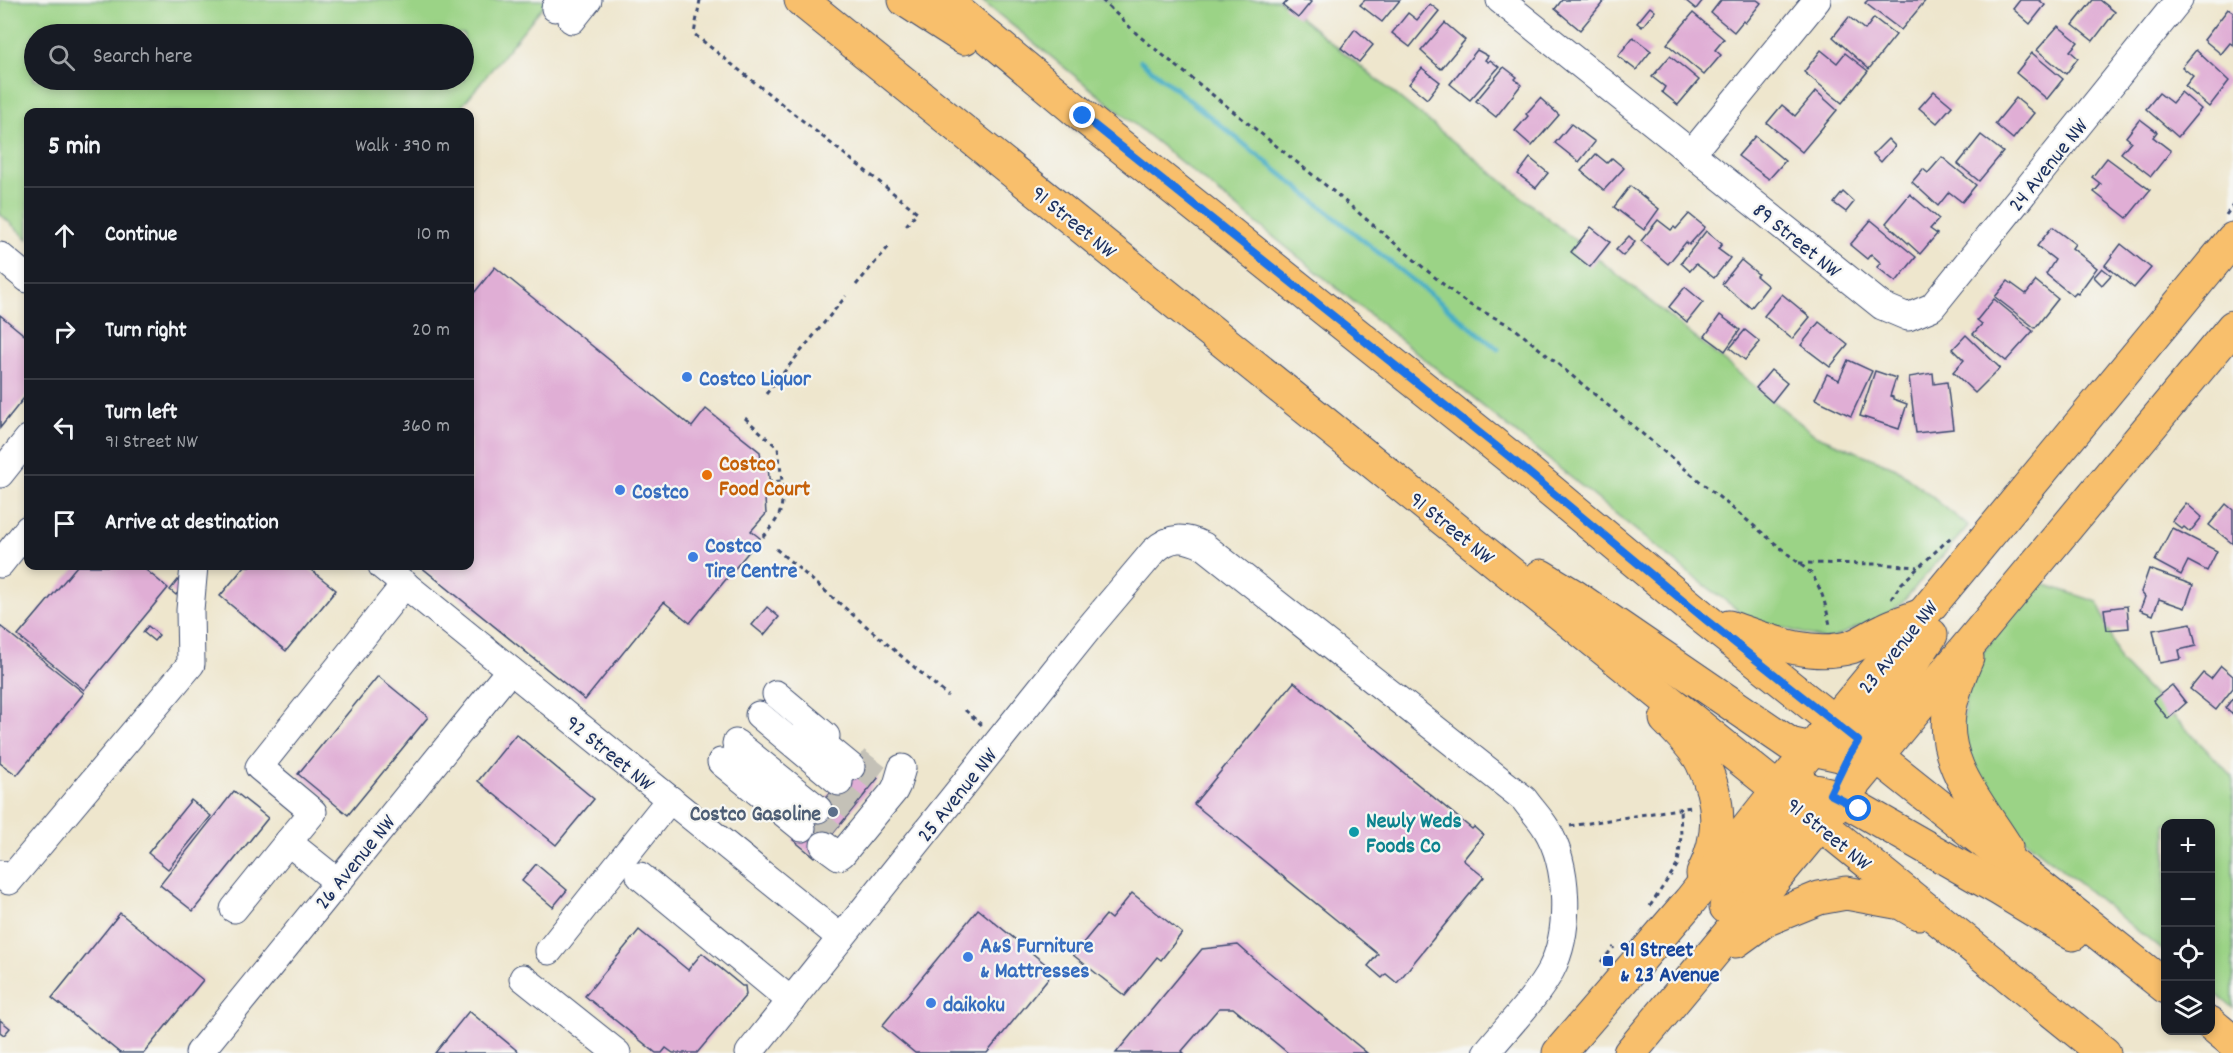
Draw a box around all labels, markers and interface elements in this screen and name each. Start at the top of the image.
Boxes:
search box [24,24,474,90]
icon: search [45,41,78,74]
text: Search here [93,42,192,73]
route end [1069,102,1095,128]
street label: 24 Avenue NW [2002,112,2097,220]
text: 5 min [48,129,101,166]
text: Walk · 390 m [355,133,450,161]
street label: 91 Street NW [1023,180,1122,268]
street label: 89 Street NW [1745,196,1847,287]
icon: ahead [48,219,81,252]
text: Continue [105,220,177,251]
text: 10 m [416,221,450,249]
icon: right [48,315,81,348]
text: Turn right [105,316,187,347]
text: 20 m [412,317,450,345]
place label: Costco Liquor [699,365,812,396]
marker: Costco Liquor [680,370,694,384]
text: Turn left [105,398,177,429]
icon: left [48,411,81,444]
text: 360 m [402,413,450,441]
text: 91 Street NW [105,429,198,457]
place label: Costco Food Court [719,450,811,506]
marker: Costco Food Court [700,468,714,482]
place label: Costco [632,478,689,509]
marker: Costco [613,483,627,497]
street label: 91 Street NW [1401,486,1500,574]
icon: arrive [48,507,81,540]
text: Arrive at destination [105,508,279,539]
place label: Costco Tire Centre [705,532,798,588]
marker: Costco Tire Centre [686,550,700,564]
street label: 23 Avenue NW [1852,594,1948,702]
street label: 92 Street NW [558,709,660,801]
street label: 25 Avenue NW [911,742,1007,850]
street label: 91 Street NW [1778,792,1877,880]
route start [1845,795,1871,821]
place label: Costco Gasoline [690,800,821,831]
marker: Costco Gasoline [826,805,840,819]
place label: Newly Weds Foods Co [1366,807,1462,863]
street label: 26 Avenue NW [309,809,405,917]
map controls [2161,819,2215,1035]
button: + [2161,819,2215,873]
marker: Newly Weds Foods Co [1347,825,1361,839]
button: − [2161,873,2215,927]
button: locate [2161,927,2215,981]
place label: A&S Furniture & Mattresses [980,932,1094,988]
place label: 91 Street & 23 Avenue [1620,936,1720,992]
marker: A&S Furniture & Mattresses [961,950,975,964]
marker: 91 Street & 23 Avenue [1601,954,1615,968]
button: layers [2161,981,2215,1035]
place label: daikoku [943,991,1005,1022]
marker: daikoku [924,996,938,1010]

